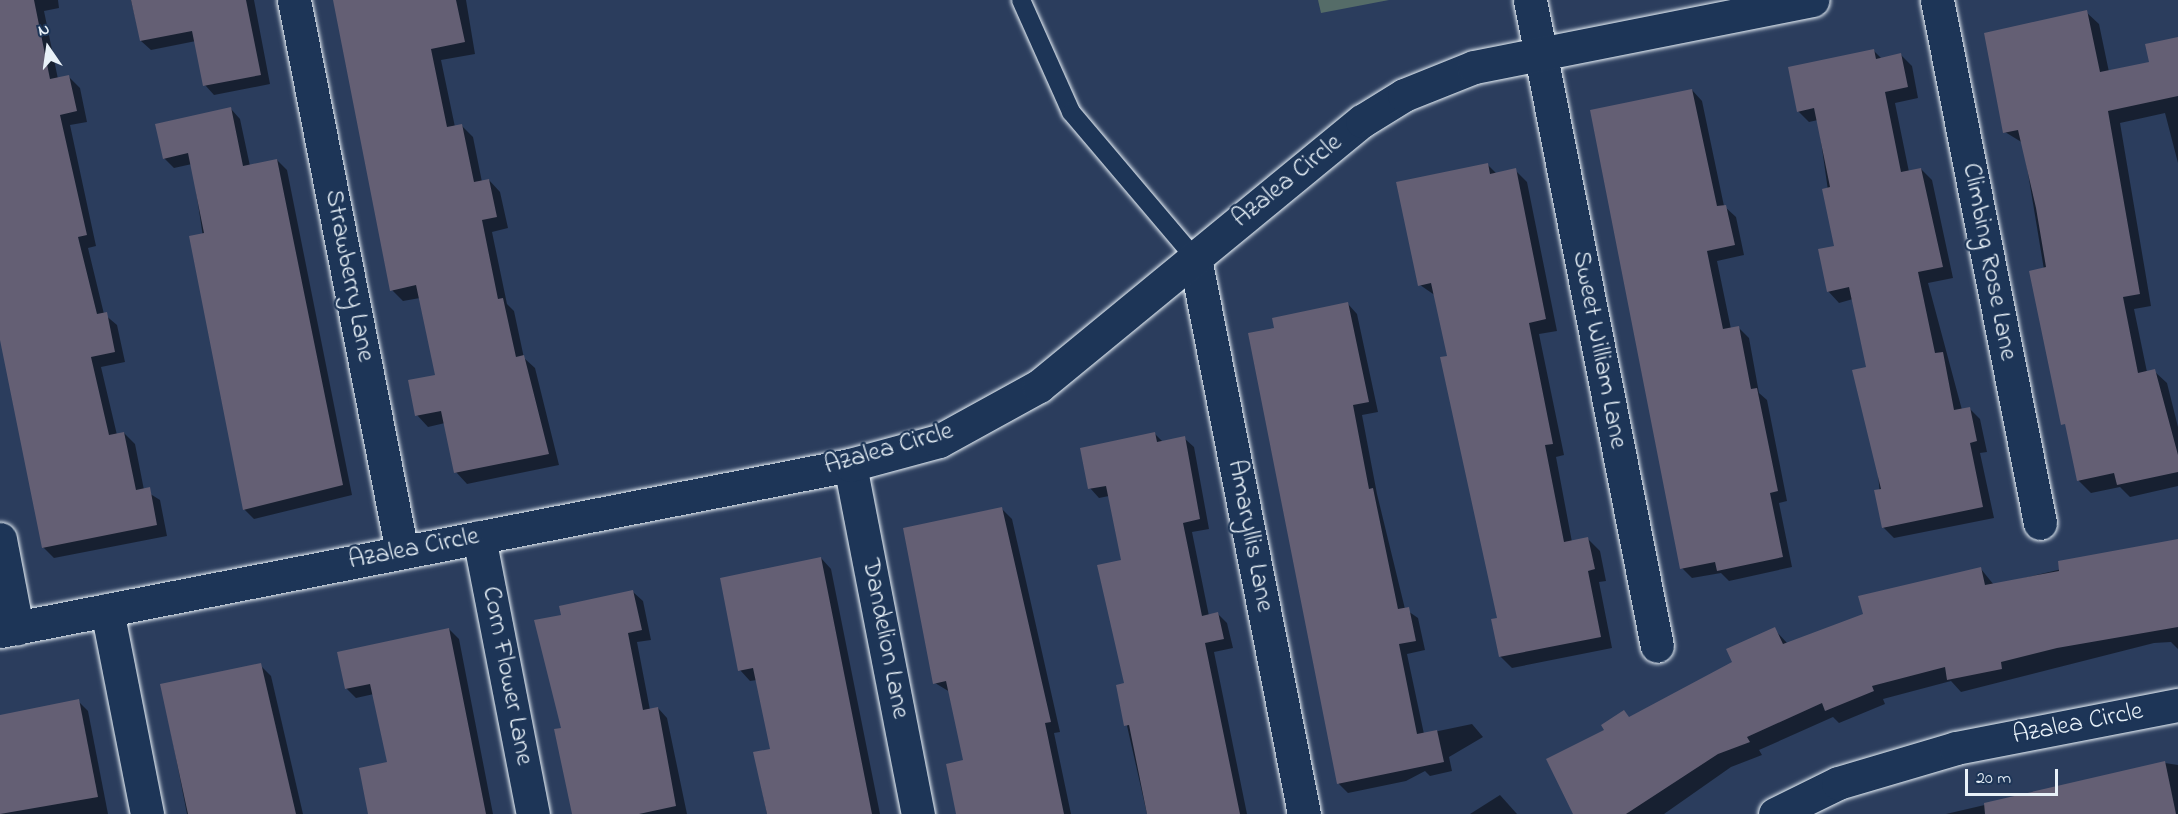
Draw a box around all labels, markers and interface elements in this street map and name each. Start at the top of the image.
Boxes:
north arrow [18,18,78,78]
text: N [36,18,52,43]
street label: Azalea Circle [1227,128,1349,236]
street label: Climbing Rose Lane [1954,161,2022,363]
street label: Strawberry Lane [316,187,380,365]
street label: Sweet William Lane [1564,249,1632,451]
street label: Azalea Circle [821,417,957,483]
street label: Amaryllis Lane [1219,457,1279,615]
street label: Azalea Circle [346,522,482,578]
street label: Dandelion Lane [853,556,915,722]
street label: Corn Flower Lane [473,584,539,768]
street label: Azalea Circle [2010,697,2146,753]
scale bar [1968,757,2061,795]
text: 20 m [1976,766,2011,792]

